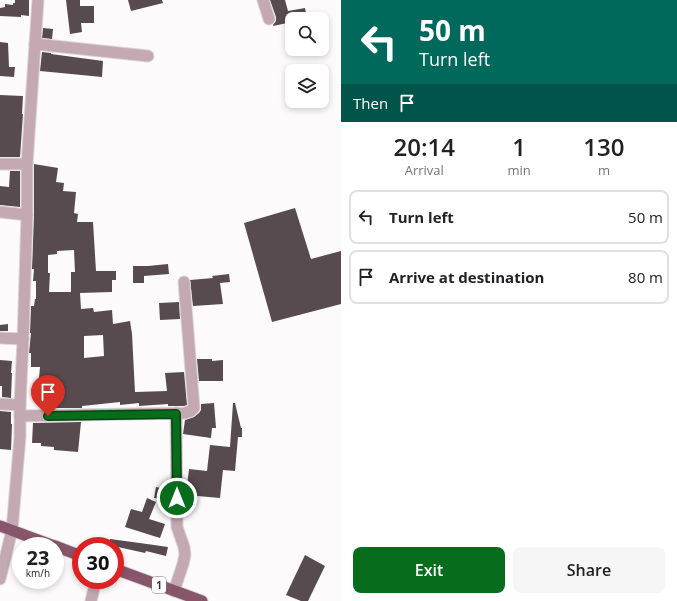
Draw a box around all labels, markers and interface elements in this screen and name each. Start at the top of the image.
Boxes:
text: 50 m [419,11,486,49]
map controls [285,12,329,108]
button: search [285,12,329,56]
icon: left [353,16,405,68]
text: Turn left [419,47,490,71]
button: layers [285,64,329,108]
icon: arrive [396,92,418,114]
text: Then [353,93,388,113]
text: 20:14 [394,130,455,163]
text: 1 [512,130,526,163]
text: 130 [583,130,624,163]
text: Arrival [405,161,444,179]
text: min [508,161,531,179]
text: m [598,161,610,179]
icon: left [355,206,377,228]
text: Turn left [389,207,454,227]
text: 50 m [628,207,663,227]
icon: arrive [355,266,377,288]
text: Arrive at destination [389,267,544,287]
text: 80 m [628,267,663,287]
pin [31,375,65,416]
icon: arrive [37,381,59,403]
position arrow [156,477,198,519]
speed limit sign: 30 [72,537,124,589]
text: 23 [27,544,49,571]
button: Exit [353,547,505,593]
button: Share [513,547,665,593]
text: km/h [26,566,50,580]
road number: 1 [152,577,166,593]

